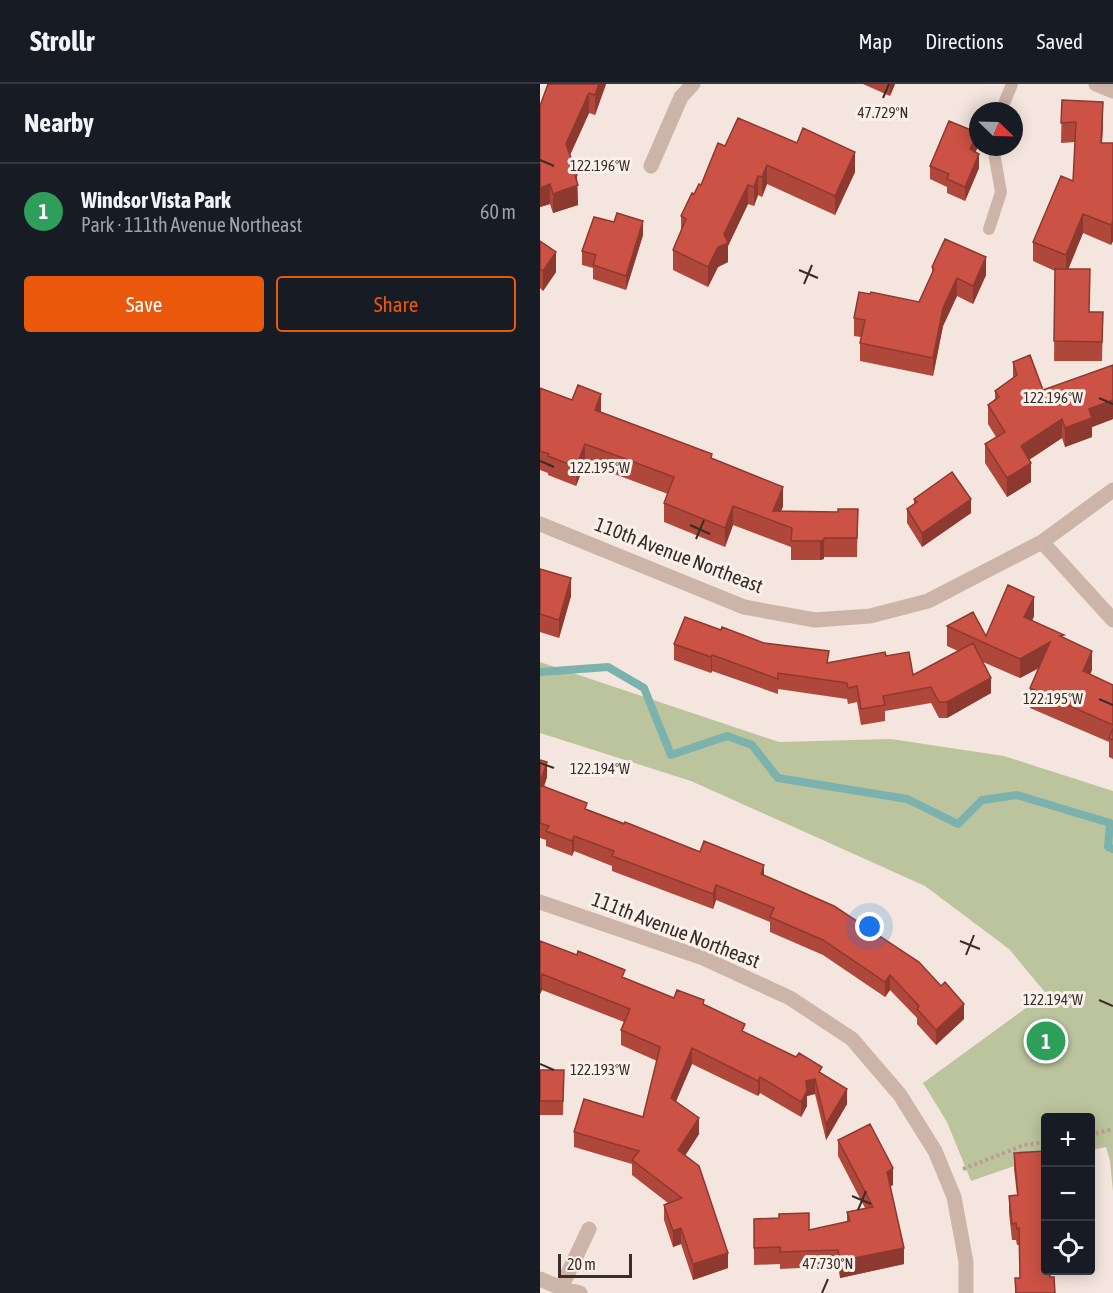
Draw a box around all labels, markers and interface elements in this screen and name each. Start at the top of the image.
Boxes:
text: Strollr [30,25,94,57]
text: Map [858,29,892,53]
text: Directions [925,29,1004,53]
text: Saved [1037,29,1083,53]
north arrow [969,102,1023,156]
text: 47.729°N [858,104,908,121]
text: Nearby [24,108,94,138]
text: 122.196°W [570,157,630,174]
text: Windsor Vista Park [81,187,231,213]
text: 1 [39,200,48,223]
text: 60 m [480,200,516,223]
text: Park · 111th Avenue Northeast [81,213,302,236]
button: Save [24,276,264,332]
button: Share [276,276,516,332]
text: 122.196°W [1023,389,1083,406]
text: 122.195°W [570,459,630,476]
street label: 110th Avenue Northeast [592,512,767,597]
text: 122.195°W [1023,690,1083,707]
text: 122.194°W [570,760,630,777]
street label: 111th Avenue Northeast [589,887,764,972]
your location [855,912,884,941]
text: 122.194°W [1023,991,1083,1008]
pin: 1 [1026,1018,1066,1064]
text: 122.193°W [570,1061,630,1078]
map controls [1041,1113,1095,1275]
button: + [1041,1113,1095,1167]
button: − [1041,1167,1095,1221]
button: locate [1041,1221,1095,1275]
scale bar [558,1251,632,1278]
text: 20 m [567,1255,596,1273]
text: 47.730°N [803,1255,853,1272]

